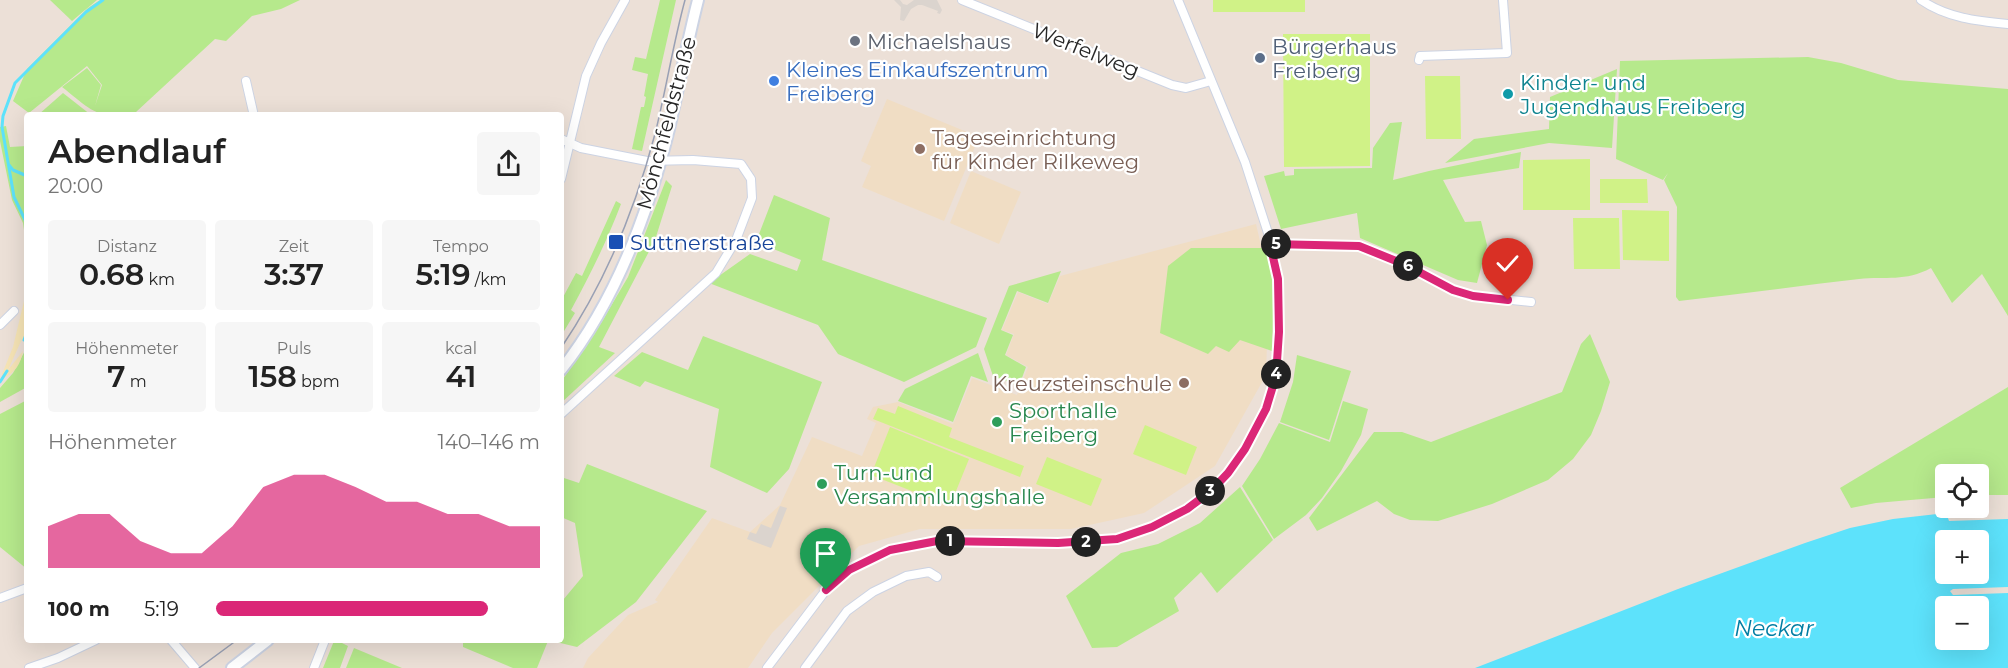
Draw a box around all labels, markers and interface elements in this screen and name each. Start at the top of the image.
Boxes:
street label: Werfelweg [1029,17,1143,83]
place label: Michaelshaus [867,29,1010,54]
street label: Mönchfeldstraße [631,34,701,212]
marker: Michaelshaus [848,34,862,48]
place label: Bürgerhaus Freiberg [1272,34,1396,83]
marker: Bürgerhaus Freiberg [1253,51,1267,65]
place label: Kleines Einkaufszentrum Freiberg [786,57,1048,106]
place label: Kinder- und Jugendhaus Freiberg [1519,70,1746,119]
marker: Kleines Einkaufszentrum Freiberg [767,74,781,88]
marker: Kinder- und Jugendhaus Freiberg [1501,87,1515,101]
place label: Tageseinrichtung für Kinder Rilkeweg [932,125,1139,174]
text: Abendlauf [48,131,225,171]
button: share [477,132,540,195]
marker: Tageseinrichtung für Kinder Rilkeweg [913,142,927,156]
text: 20:00 [48,174,103,198]
pin: 5 [1261,229,1291,259]
place label: Suttnerstraße [630,230,775,255]
marker: Suttnerstraße [607,233,625,251]
text: 5 [1271,234,1281,253]
text: Distanz [97,237,157,256]
text: Zeit [279,237,309,256]
text: Tempo [433,237,489,256]
pin [1482,238,1533,300]
icon: check [1491,247,1524,280]
pin: 6 [1393,251,1423,281]
text: 0.68 [79,256,144,293]
text: 3:37 [264,256,324,293]
text: 5:19 [415,256,471,293]
text: 6 [1403,256,1413,275]
text: km [144,270,175,289]
text: /km [471,270,507,289]
text: Höhenmeter [75,339,179,358]
text: Puls [277,339,311,358]
text: kcal [445,339,477,358]
text: 7 [107,358,126,395]
text: 158 [248,358,297,395]
text: 41 [445,358,477,395]
pin: 4 [1261,359,1291,389]
text: 4 [1270,364,1282,383]
place label: Kreuzsteinschule [992,371,1172,396]
text: m [126,372,147,391]
text: bpm [297,372,340,391]
marker: Kreuzsteinschule [1177,376,1191,390]
place label: Sporthalle Freiberg [1009,398,1117,447]
marker: Sporthalle Freiberg [990,415,1004,429]
text: Höhenmeter [48,430,177,454]
text: 140–146 m [437,430,540,454]
place label: Turn-und Versammlungshalle [834,460,1045,509]
map controls [1935,464,1989,650]
button: locate [1935,464,1989,518]
pin: 3 [1195,476,1225,506]
marker: Turn-und Versammlungshalle [815,477,829,491]
text: 3 [1205,481,1215,500]
pin: 1 [935,526,965,556]
pin: 2 [1071,527,1101,557]
pin [800,528,851,590]
button: + [1935,530,1989,584]
text: 1 [947,531,953,550]
text: 2 [1081,532,1091,551]
icon: arrive [809,537,842,570]
button: − [1935,596,1989,650]
text: 100 m [48,597,110,621]
text: 5:19 [144,597,179,621]
water label: Neckar [1734,615,1815,642]

